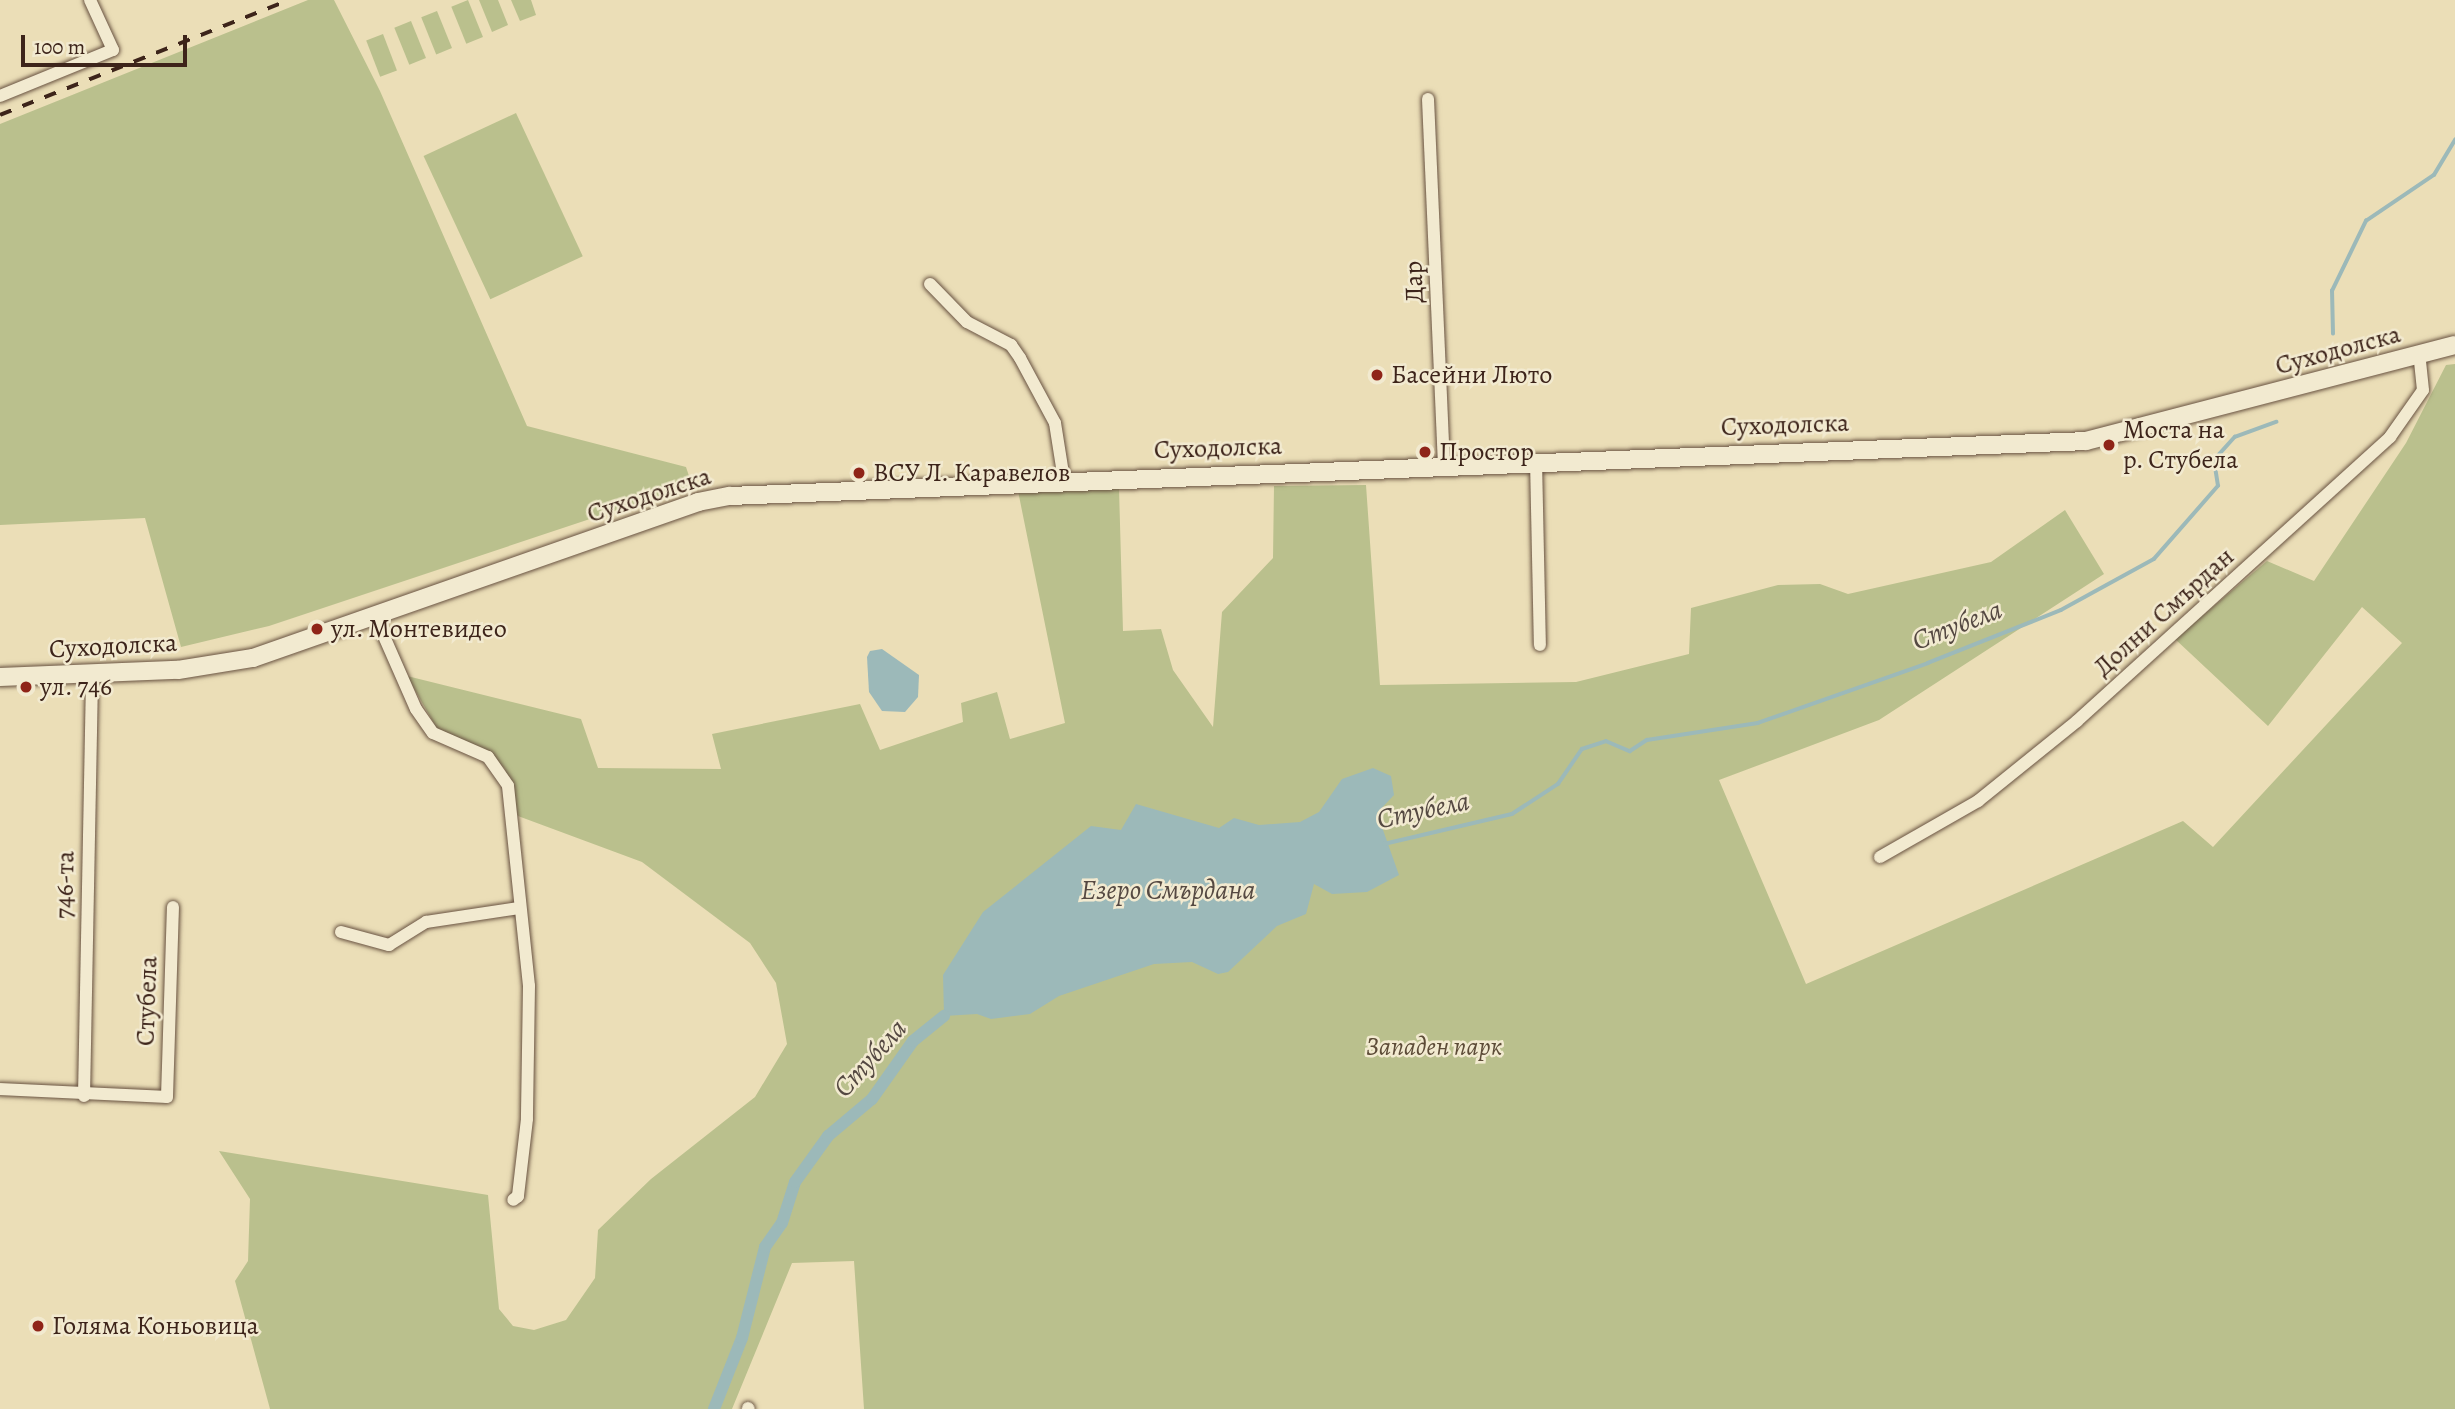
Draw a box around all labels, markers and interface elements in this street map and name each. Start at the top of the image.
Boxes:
scale bar [24,21,191,65]
text: 100 m [34,33,85,61]
street label: Дар [1398,260,1430,304]
street label: Суходолска [2272,318,2404,382]
place label: Басейни Люто [1391,359,1552,391]
marker: Басейни Люто [1369,367,1385,383]
street label: Суходолска [1720,407,1850,443]
place label: Моста на р. Стубела [2123,414,2239,476]
street label: Суходолска [1153,430,1283,466]
place label: Простор [1439,436,1534,468]
marker: Моста на р. Стубела [2101,437,2117,453]
marker: Простор [1417,444,1433,460]
place label: ВСУ Л. Каравелов [873,457,1071,489]
street label: Суходолска [583,460,715,530]
marker: ВСУ Л. Каравелов [851,465,867,481]
street label: Долни Смърдан [2088,541,2240,683]
water label: Стубела [1907,593,2007,657]
place label: ул. Монтевидео [331,613,507,645]
marker: ул. Монтевидео [309,621,325,637]
street label: Суходолска [48,627,178,665]
place label: ул. 746 [40,671,112,703]
marker: ул. 746 [18,679,34,695]
water label: Стубела [1374,784,1472,836]
street label: 746-та [49,851,81,919]
water label: Езеро Смърдана [1080,873,1256,907]
street label: Стубела [130,955,164,1047]
water label: Стубела [826,1012,914,1104]
park label: Западен парк [1366,1031,1502,1063]
place label: Голяма Коньовица [52,1310,259,1342]
marker: Голяма Коньовица [30,1318,46,1334]

